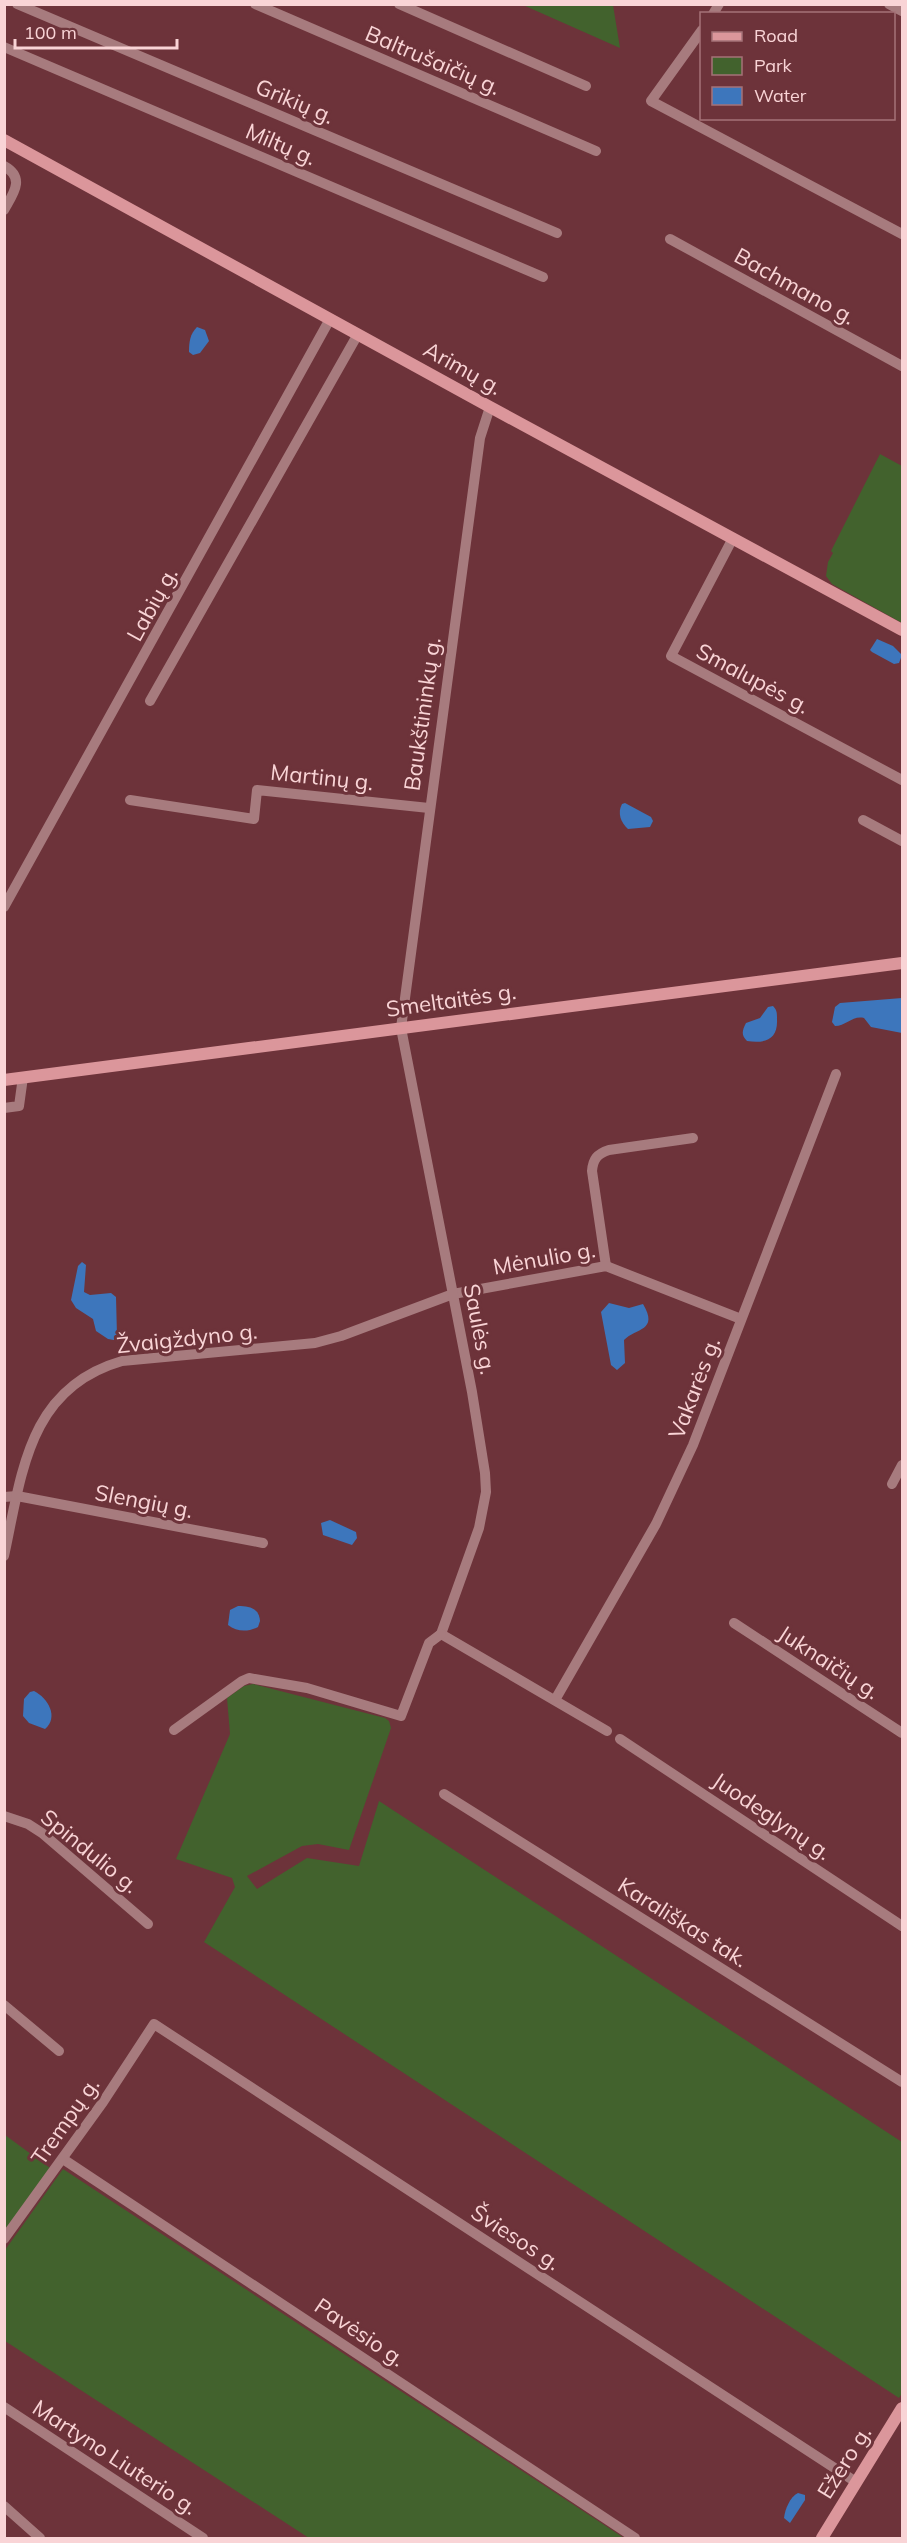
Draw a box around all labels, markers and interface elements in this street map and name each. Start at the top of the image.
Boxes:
scale bar [15,12,177,50]
legend [700,12,895,120]
street label: Baltrušaičių g. [361,19,505,101]
text: 100 m [24,21,77,44]
text: Road [754,24,798,47]
text: Park [754,54,793,77]
street label: Grikių g. [252,72,338,130]
text: Water [754,84,807,107]
street label: Miltų g. [242,117,320,171]
street label: Bachmano g. [730,241,860,331]
street label: Arimų g. [419,335,507,401]
street label: Labių g. [120,562,184,646]
street label: Baukštininkų g. [397,635,447,793]
street label: Smalupės g. [692,636,814,720]
street label: Martinų g. [269,758,375,796]
street label: Smeltaitės g. [384,977,518,1023]
street label: Mėnulio g. [491,1235,597,1281]
street label: Saulės g. [458,1281,502,1377]
street label: Žvaigždyno g. [115,1317,259,1359]
street label: Vakarės g. [662,1333,726,1443]
street label: Slengių g. [93,1478,195,1524]
street label: Juknaičių g. [773,1619,885,1705]
street label: Juodeglynų g. [707,1766,837,1866]
street label: Spindulio g. [35,1803,145,1899]
street label: Karališkas tak. [613,1871,753,1973]
street label: Trempų g. [25,2072,105,2170]
street label: Šviesos g. [466,2198,566,2276]
street label: Pavėsio g. [309,2292,411,2372]
street label: Martyno Liuterio g. [27,2393,203,2521]
street label: Ežero g. [811,2420,877,2504]

